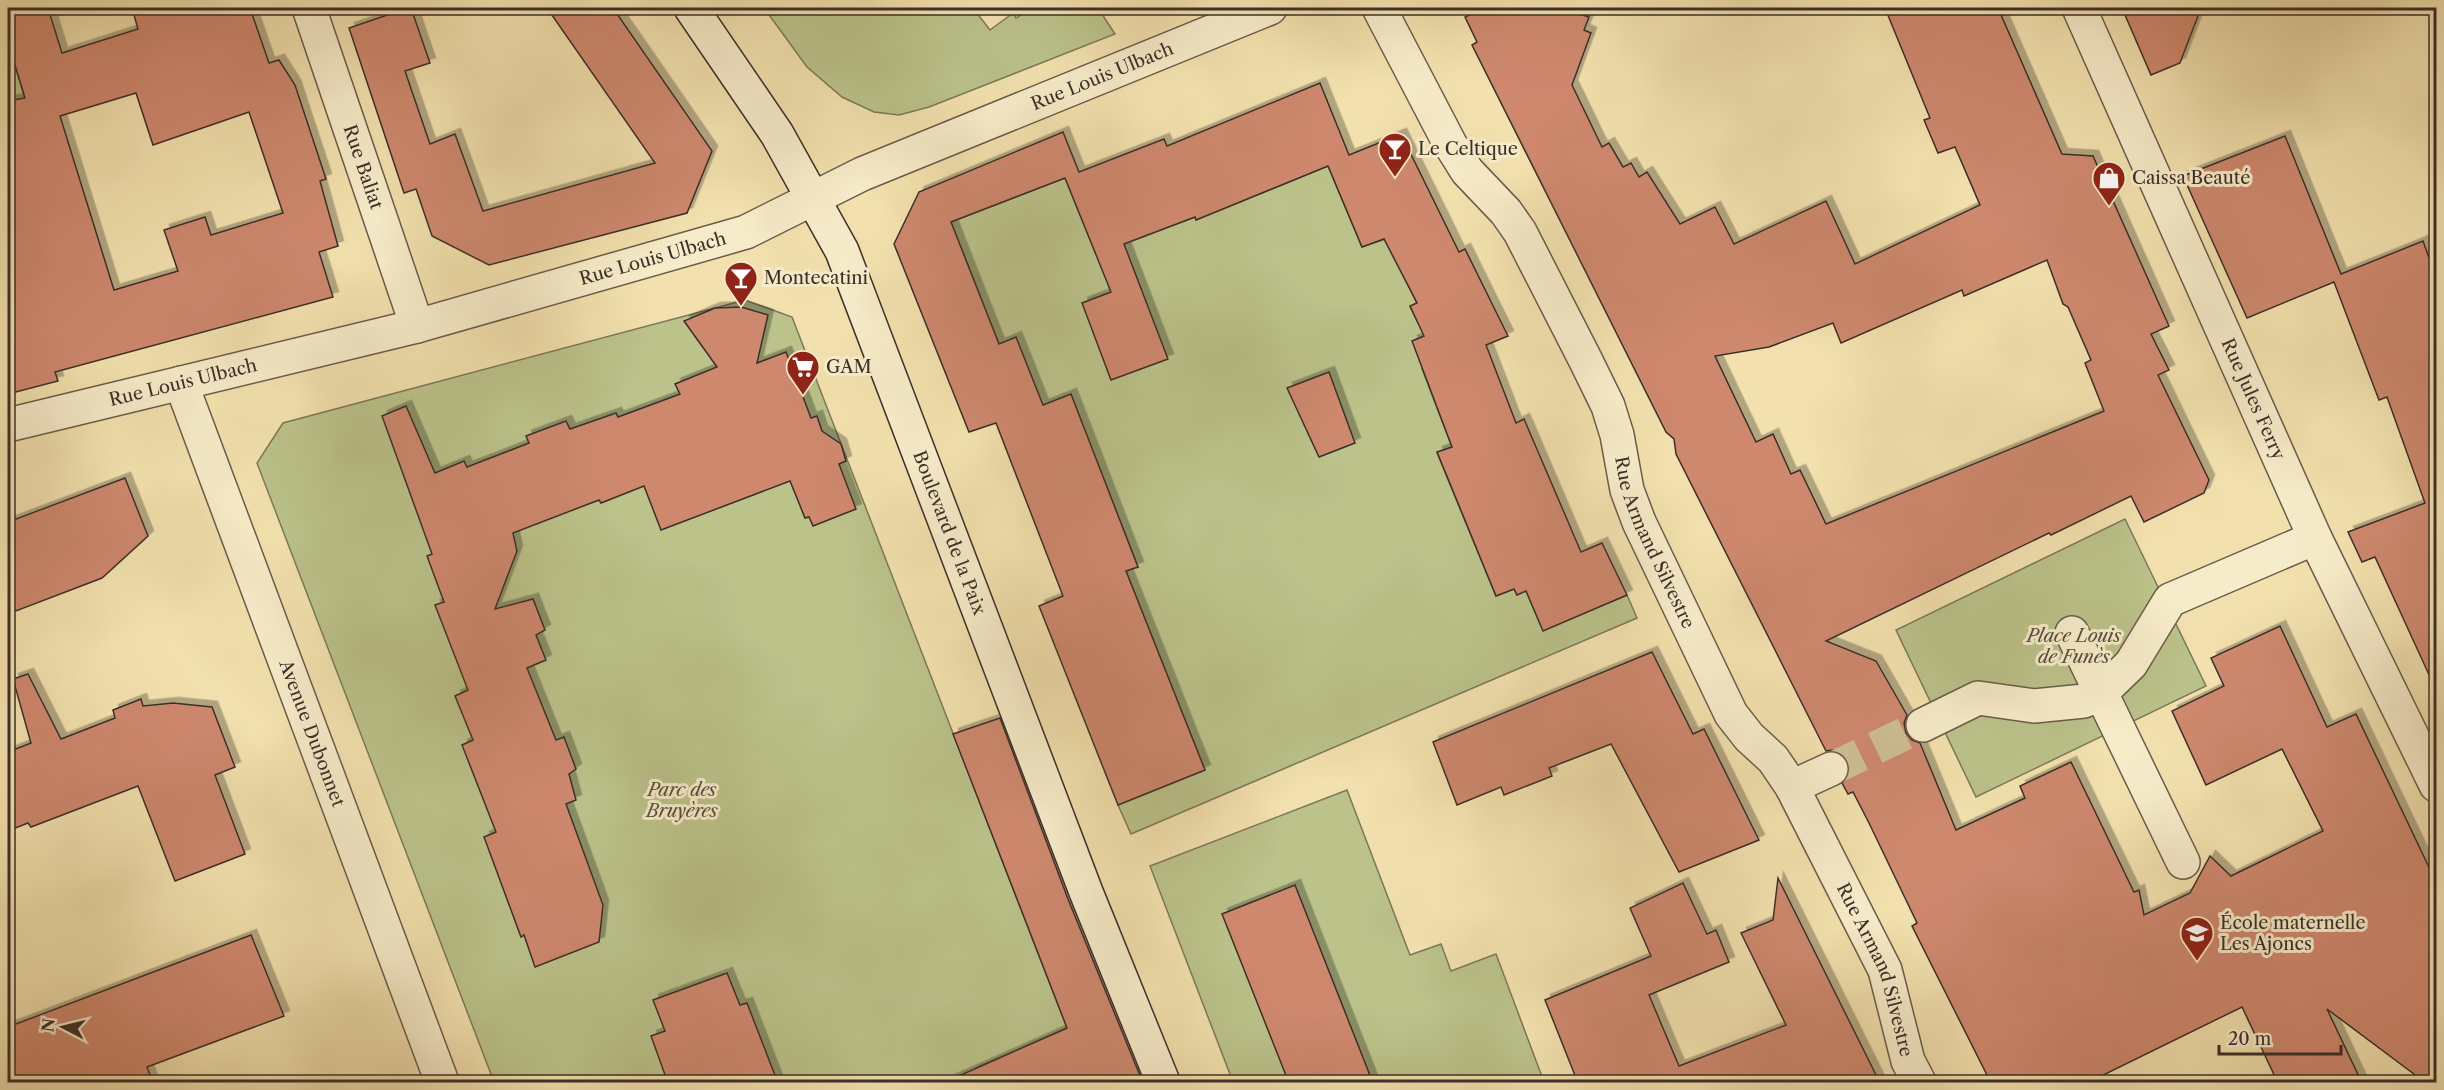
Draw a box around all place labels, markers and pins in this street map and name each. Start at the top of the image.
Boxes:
bar icon: Le Celtique [1377,131,1413,178]
place label: Le Celtique [1418,138,1518,160]
shop icon: Caissa Beauté [2091,160,2127,207]
place label: Caissa Beauté [2132,167,2250,189]
bar icon: Montecatini [723,260,759,307]
place label: Montecatini [764,267,869,289]
supermarket icon: GAM [785,349,821,396]
place label: GAM [826,356,872,378]
place label: École maternelle Les Ajoncs [2220,911,2366,955]
school or university icon: École maternelle Les Ajoncs [2179,915,2215,962]

